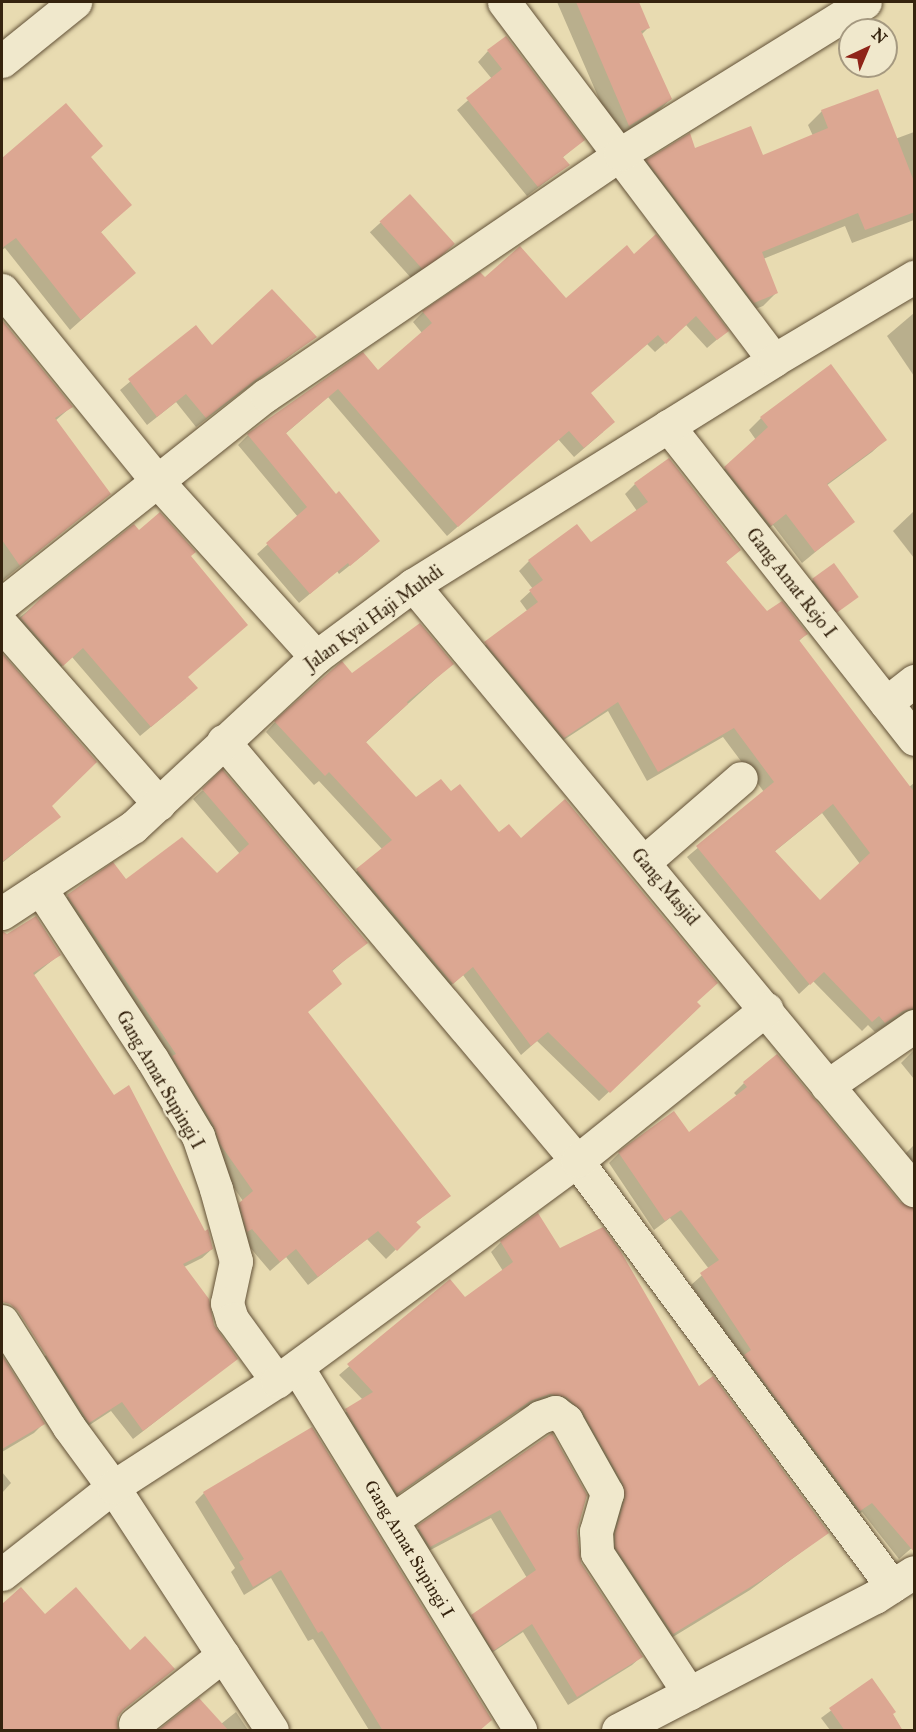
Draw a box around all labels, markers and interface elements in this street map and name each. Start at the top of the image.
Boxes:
north arrow [838,18,898,78]
text: N [868,25,891,48]
street label: Gang Amat Rejo I [742,524,840,642]
street label: Jalan Kyai Haji Muhdi [301,561,447,675]
street label: Gang Masjid [627,844,703,930]
street label: Gang Amat Supingi I [112,1007,208,1153]
street label: Gang Amat Supingi I [359,1476,459,1622]

